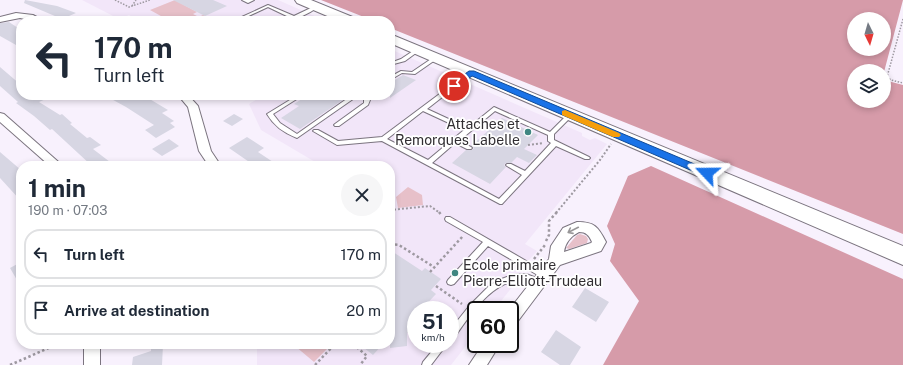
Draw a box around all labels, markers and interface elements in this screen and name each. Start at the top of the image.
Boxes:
north arrow [847,12,891,56]
map controls [847,12,891,108]
text: 170 m [94,31,173,64]
icon: left [28,32,80,84]
button: layers [847,64,891,108]
text: Turn left [94,65,164,86]
pin [437,69,471,103]
icon: arrive [443,75,465,97]
place label: Attaches et Remorques Labelle [395,116,520,148]
marker: Attaches et Remorques Labelle [523,127,533,137]
position arrow [686,152,728,194]
text: 1 min [28,174,86,202]
button: close [341,174,383,216]
text: 190 m · 07:03 [28,203,107,218]
one-way arrow [567,227,579,234]
icon: left [30,243,52,265]
text: Turn left [64,246,125,263]
text: 170 m [340,246,381,263]
place label: Ecole primaire Pierre-Elliott-Trudeau [463,257,602,289]
marker: Ecole primaire Pierre-Elliott-Trudeau [450,268,460,278]
icon: arrive [30,299,52,321]
speed limit sign: 60 [467,301,519,353]
text: Arrive at destination [64,302,209,319]
text: 20 m [346,302,381,319]
text: 51 [422,310,444,334]
text: km/h [421,331,445,343]

